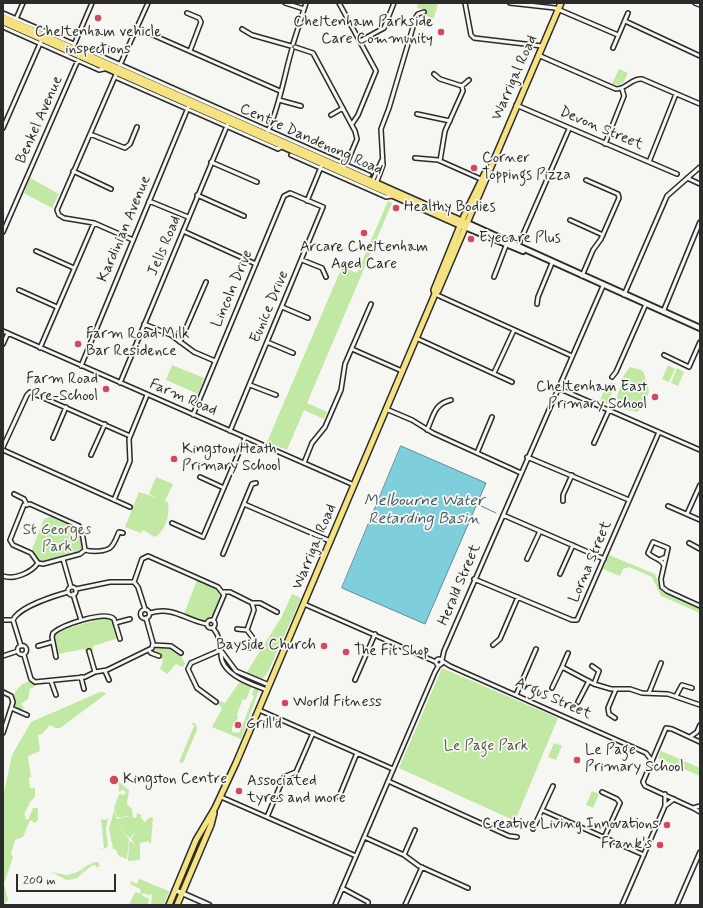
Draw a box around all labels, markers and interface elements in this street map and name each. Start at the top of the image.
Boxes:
marker: Cheltenham vehicle inspections [93,13,103,23]
place label: Cheltenham Parkside Care Community [293,14,433,49]
place label: Cheltenham vehicle inspections [35,24,161,59]
marker: Cheltenham Parkside Care Community [436,27,446,37]
street label: Warrigal Road [488,33,542,123]
street label: Benkel Avenue [13,73,67,167]
street label: Centre Dandenong Road [237,100,385,180]
street label: Devon Street [556,103,646,155]
place label: Corner Toppings Pizza [482,150,571,185]
marker: Corner Toppings Pizza [469,163,479,173]
street label: Kardinian Avenue [94,173,156,285]
place label: Healthy Bodies [404,199,496,217]
marker: Healthy Bodies [391,203,401,213]
street label: Jells Road [144,213,186,279]
marker: Arcare Cheltenham Aged Care [359,228,369,238]
place label: Eyecare Plus [479,230,561,248]
marker: Eyecare Plus [466,234,476,244]
place label: Arcare Cheltenham Aged Care [300,239,428,274]
street label: Lincoln Drive [209,248,257,330]
street label: Eunice Drive [247,268,293,346]
place label: Farm Road Milk Bar Residence [86,326,189,361]
marker: Farm Road Milk Bar Residence [73,339,83,349]
place label: Farm Road Pre-School [26,371,98,406]
street label: Farm Road [147,376,219,420]
place label: Cheltenham East Primary School [536,379,647,414]
marker: Farm Road Pre-School [101,384,111,394]
marker: Cheltenham East Primary School [650,392,660,402]
place label: Kingston Heath Primary School [182,441,281,476]
marker: Kingston Heath Primary School [169,454,179,464]
water label: Melbourne Water Retarding Basin [364,492,484,530]
street label: Warrigal Road [289,501,341,593]
street label: Lorna Street [566,518,616,606]
park label: St Georges Park [23,522,91,557]
street label: Herald Street [435,542,485,628]
place label: Bayside Church [216,637,316,655]
marker: Bayside Church [319,641,329,651]
place label: The Fit Shop [354,643,429,661]
marker: The Fit Shop [341,647,351,657]
street label: Argus Street [512,674,594,724]
place label: World Fitness [293,694,382,712]
marker: World Fitness [280,698,290,708]
place label: Grill'd [246,716,282,734]
marker: Grill'd [233,720,243,730]
park label: Le Page Park [444,738,528,756]
place label: Le Page Primary School [585,742,684,777]
marker: Le Page Primary School [572,755,582,765]
place label: Kingston Centre [123,771,227,789]
place label: Associated tyres and more [247,773,346,808]
marker: Kingston Centre [108,774,120,786]
marker: Associated tyres and more [234,786,244,796]
place label: Creative Living Innovations [482,816,659,834]
marker: Creative Living Innovations [662,820,672,830]
place label: Frank's [601,836,652,854]
marker: Frank's [655,840,665,850]
scale bar [18,866,118,892]
text: 200 m [23,873,56,889]

